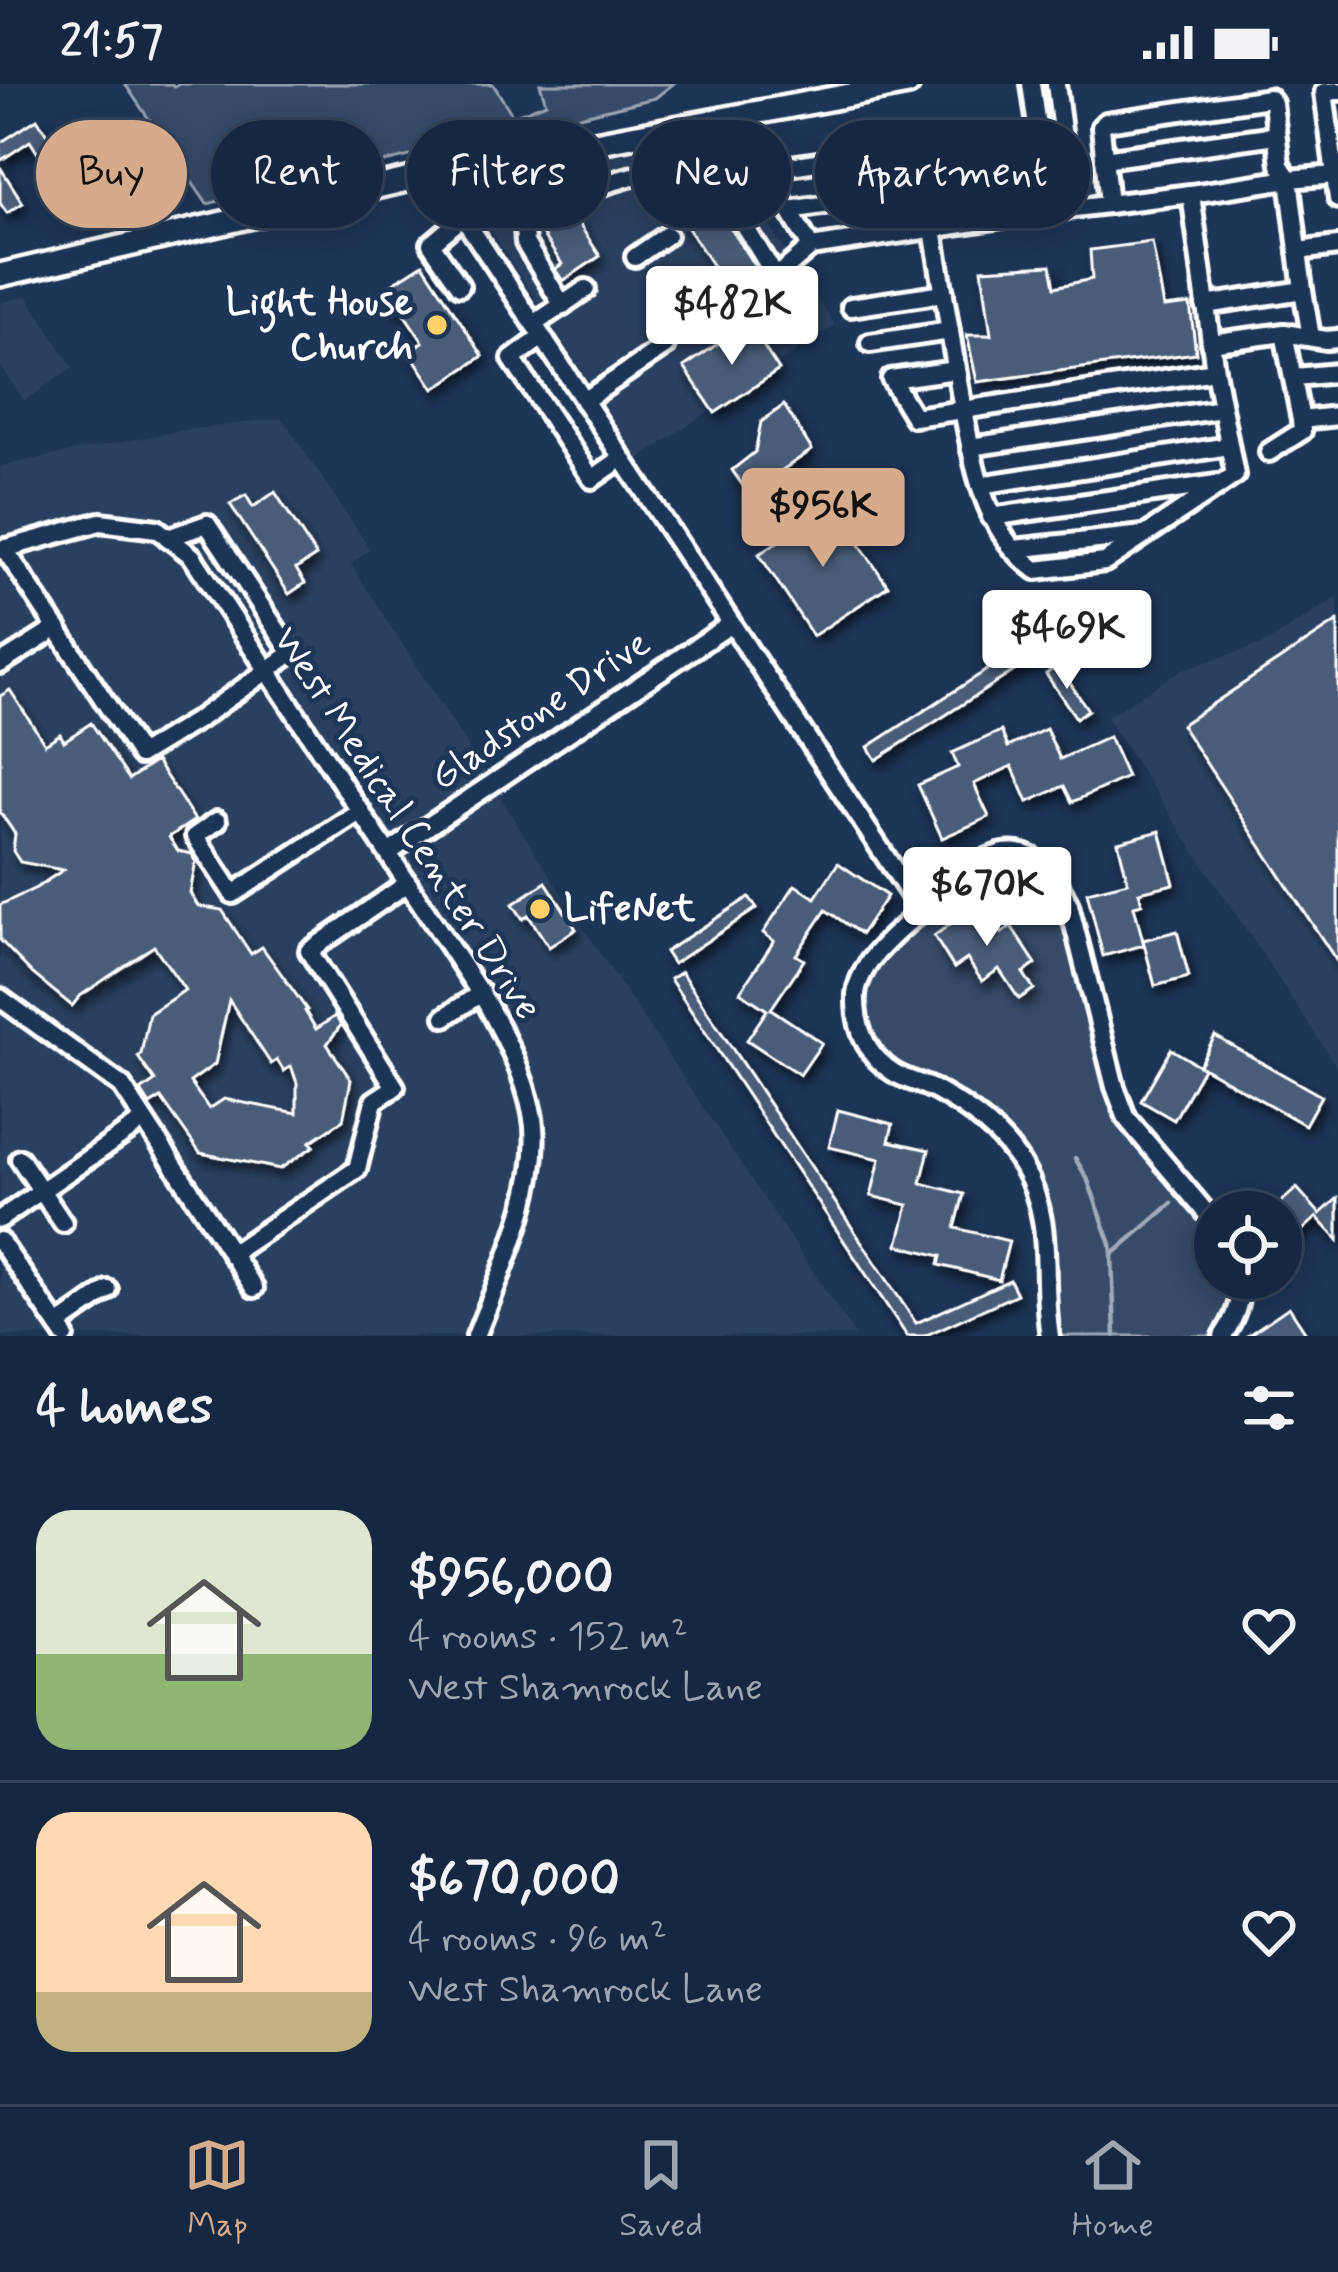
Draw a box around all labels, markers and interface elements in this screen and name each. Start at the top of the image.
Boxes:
text: 21:57 [60,13,163,72]
chip: Buy [36,120,187,228]
chip: Rent [211,120,383,228]
chip: Filters [407,120,608,228]
chip: New [632,120,791,228]
chip: Apartment [815,120,1090,228]
pin: $482K [648,266,816,368]
place label: Light House Church [226,278,413,374]
text: $482K [673,279,791,330]
marker: Light House Church [424,312,450,338]
pin: $956K [739,468,907,570]
text: $956K [769,481,877,532]
pin: $469K [983,590,1151,692]
text: $469K [1009,603,1125,654]
street label: West Medical Center Drive [260,618,552,1030]
street label: Gladstone Drive [421,619,661,803]
pin: $670K [903,847,1071,949]
text: $670K [930,860,1044,911]
place label: LifeNet [564,884,697,935]
marker: LifeNet [527,896,553,922]
map controls [1194,1191,1302,1299]
button: locate [1194,1191,1302,1299]
text: 4 homes [36,1375,213,1441]
icon: filters [1236,1375,1302,1441]
text: $956,000 [408,1546,614,1612]
icon: home [132,1558,276,1702]
icon: heart [1236,1597,1302,1663]
text: 4 rooms · 152 m² [408,1612,688,1663]
text: West Shamrock Lane [408,1663,763,1714]
text: $670,000 [408,1848,620,1914]
icon: home [132,1860,276,2004]
icon: heart [1236,1899,1302,1965]
text: 4 rooms · 96 m² [408,1914,667,1965]
text: West Shamrock Lane [408,1965,763,2016]
tab: Map [184,2132,250,2248]
tab: Saved [619,2132,703,2248]
tab: Home [1072,2132,1154,2248]

